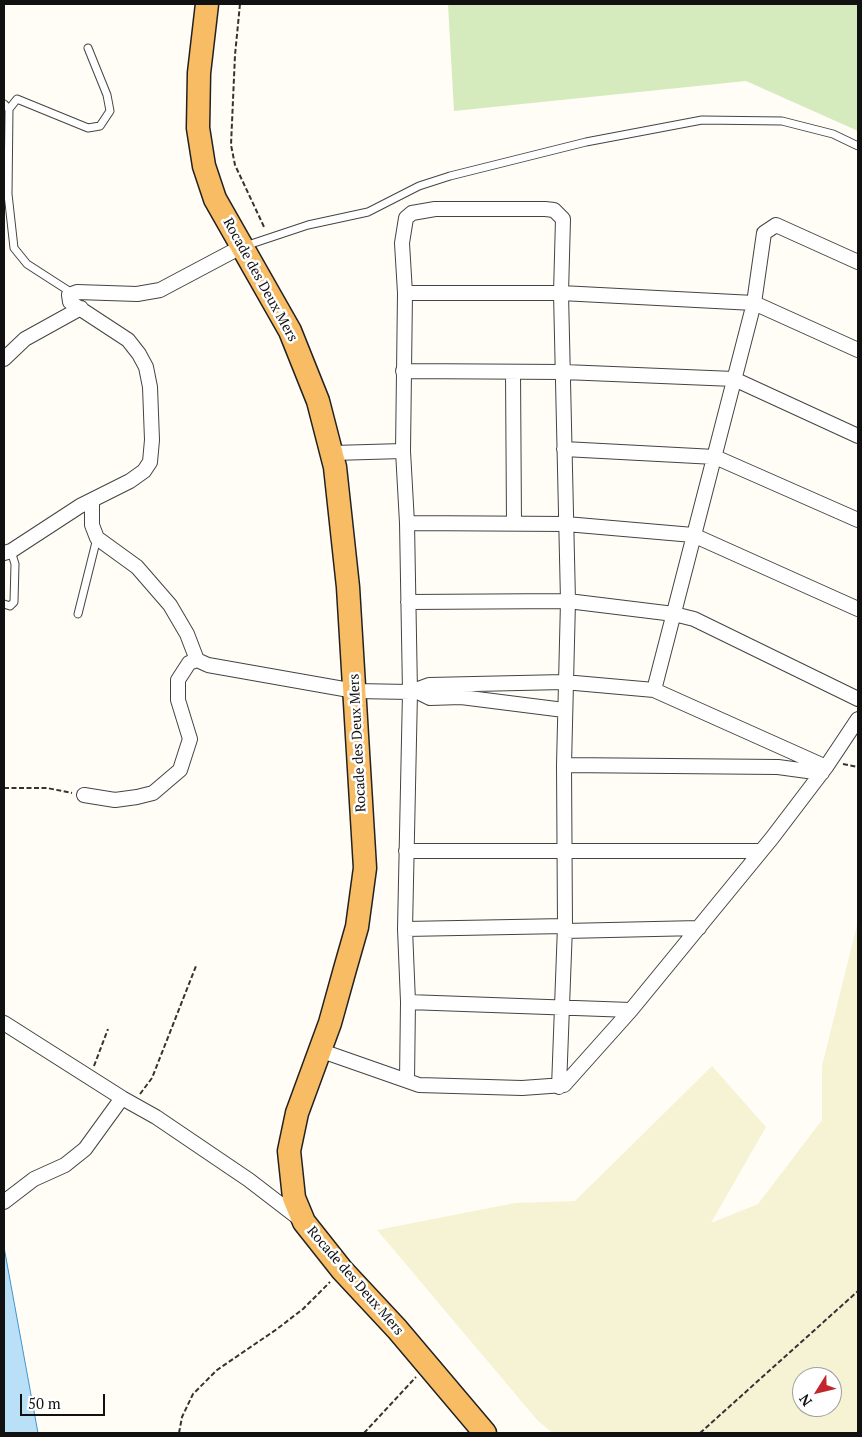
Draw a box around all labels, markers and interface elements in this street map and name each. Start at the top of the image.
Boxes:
street label: Rocade des Deux Mers [219,215,301,345]
street label: Rocade des Deux Mers [346,673,370,813]
street label: Rocade des Deux Mers [303,1223,407,1339]
north arrow [792,1367,842,1417]
scale bar [22,1384,108,1416]
text: N [794,1391,816,1410]
text: 50 m [28,1393,61,1413]

